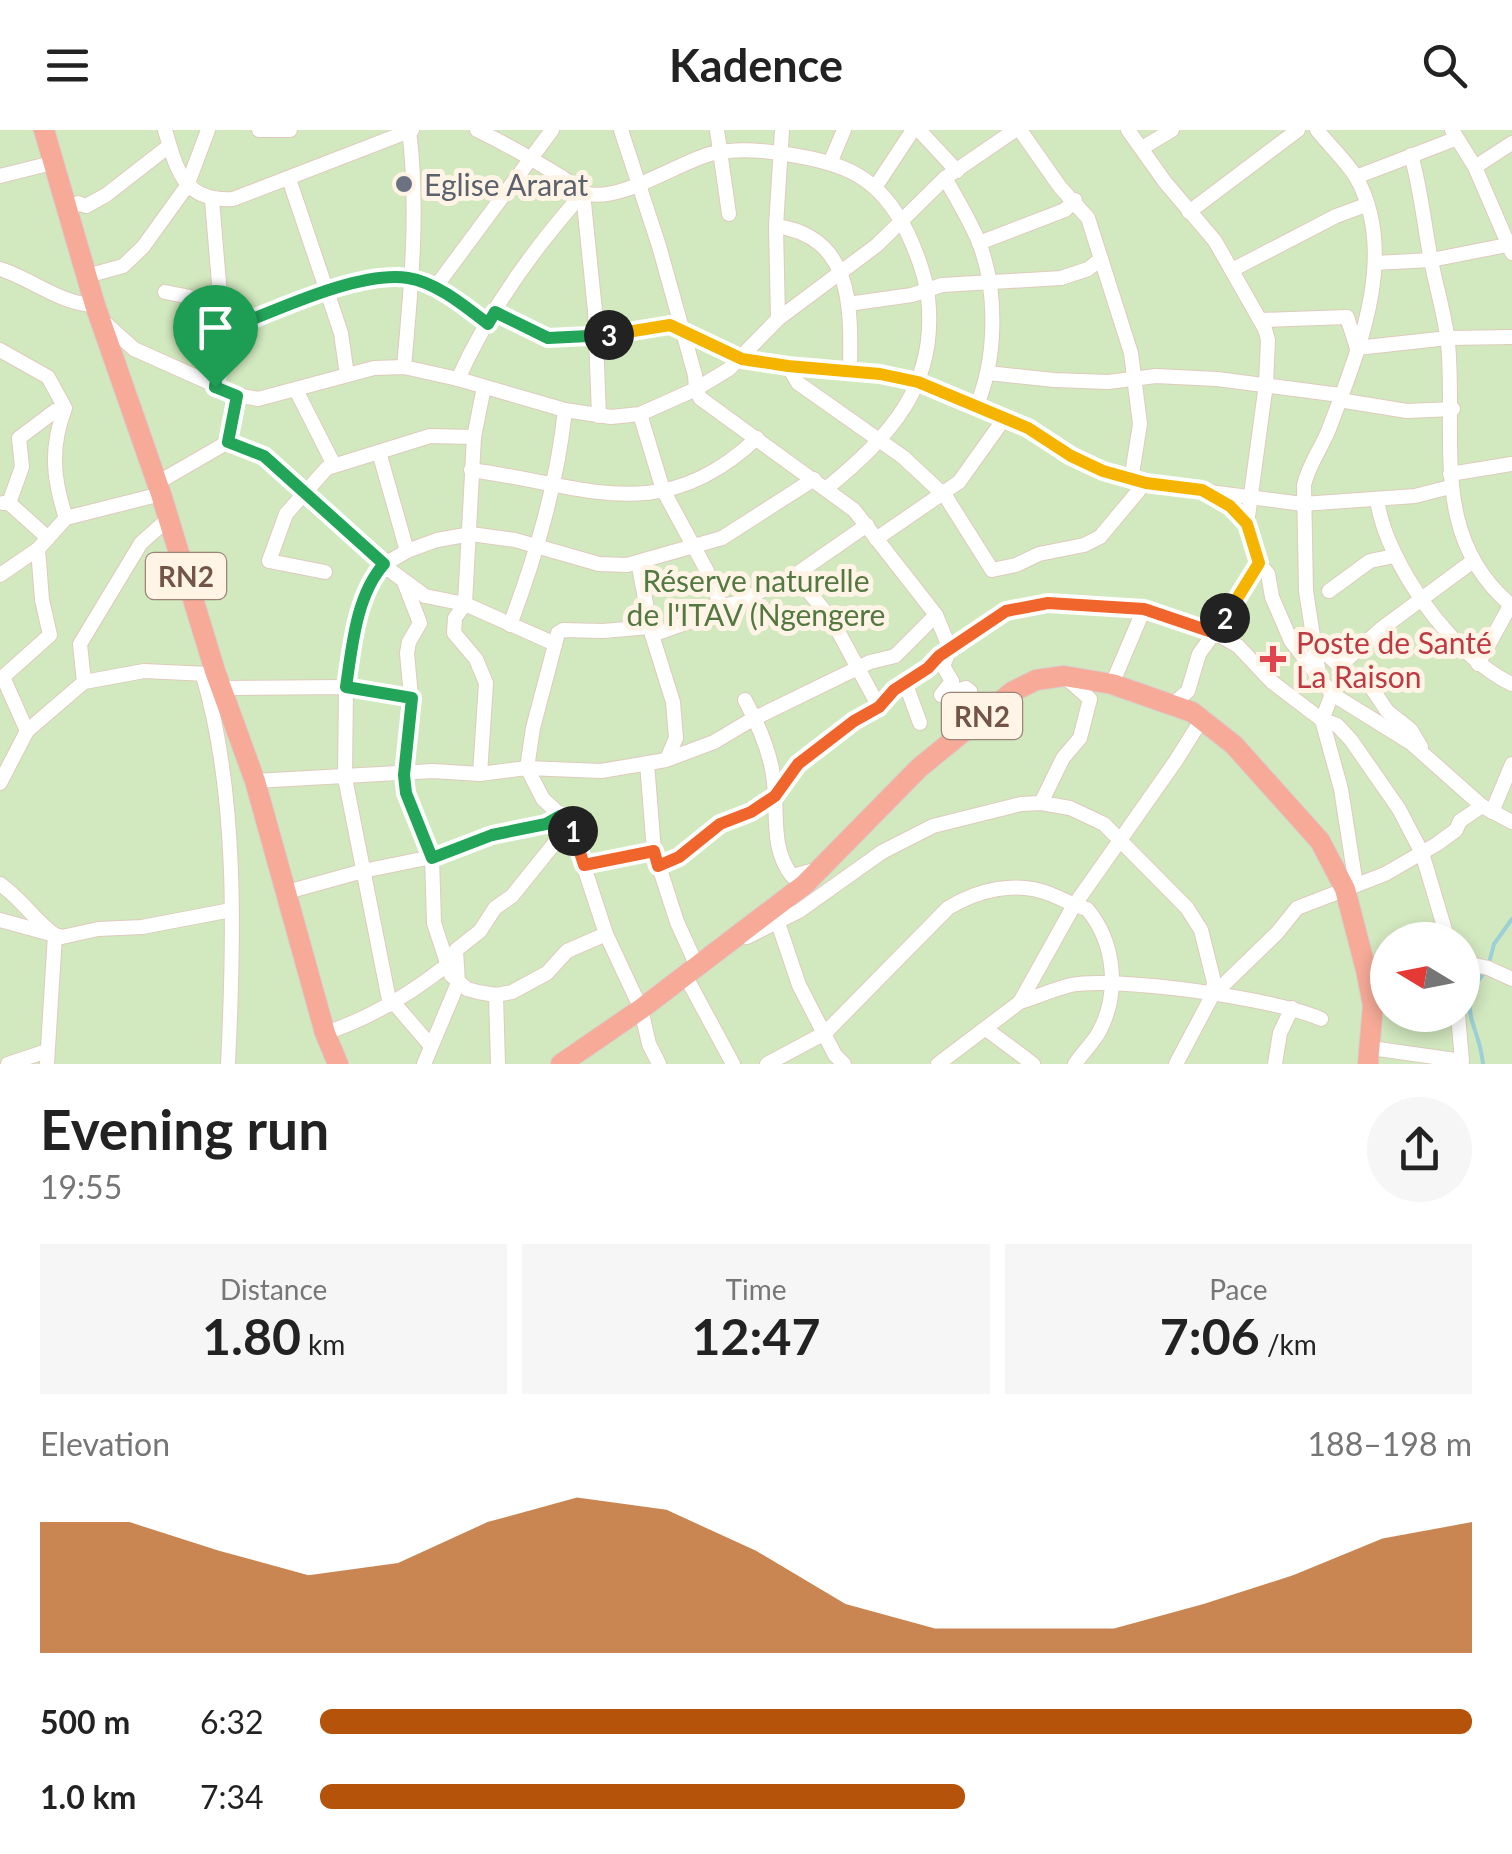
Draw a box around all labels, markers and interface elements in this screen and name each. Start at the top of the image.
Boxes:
icon: menu [40,38,95,93]
text: Kadence [669,38,843,92]
icon: search [1417,38,1472,93]
place label: Eglise Ararat [424,166,589,202]
marker: Eglise Ararat [393,173,415,195]
pin [173,285,258,388]
icon: arrive [188,300,243,355]
pin: 3 [584,310,634,360]
text: 3 [601,318,617,352]
road number: RN2 [146,553,226,599]
park label: Réserve naturelle de l'ITAV (Ngengere [627,562,885,632]
pin: 2 [1200,593,1250,643]
text: 2 [1217,601,1233,635]
place label: Poste de Santé La Raison [1296,624,1492,694]
marker: Poste de Santé La Raison [1260,646,1286,672]
road number: RN2 [942,693,1022,739]
pin: 1 [548,806,598,856]
text: 1 [565,814,581,848]
north arrow [1370,922,1480,1032]
map controls [1370,922,1480,1032]
text: Evening run [40,1096,329,1162]
button: share [1367,1097,1472,1202]
text: 19:55 [40,1167,122,1206]
text: Distance [220,1272,327,1306]
text: Time [726,1272,786,1306]
text: Pace [1209,1272,1267,1306]
text: 1.80 [202,1306,301,1366]
text: 12:47 [692,1306,820,1366]
text: 7:06 [1160,1306,1260,1366]
text: km [301,1327,345,1361]
text: /km [1260,1327,1317,1361]
text: Elevation [40,1424,170,1463]
text: 188–198 m [1308,1424,1472,1463]
text: 500 m [40,1702,130,1741]
text: 6:32 [200,1702,264,1741]
text: 1.0 km [40,1777,136,1816]
text: 7:34 [200,1777,264,1816]

